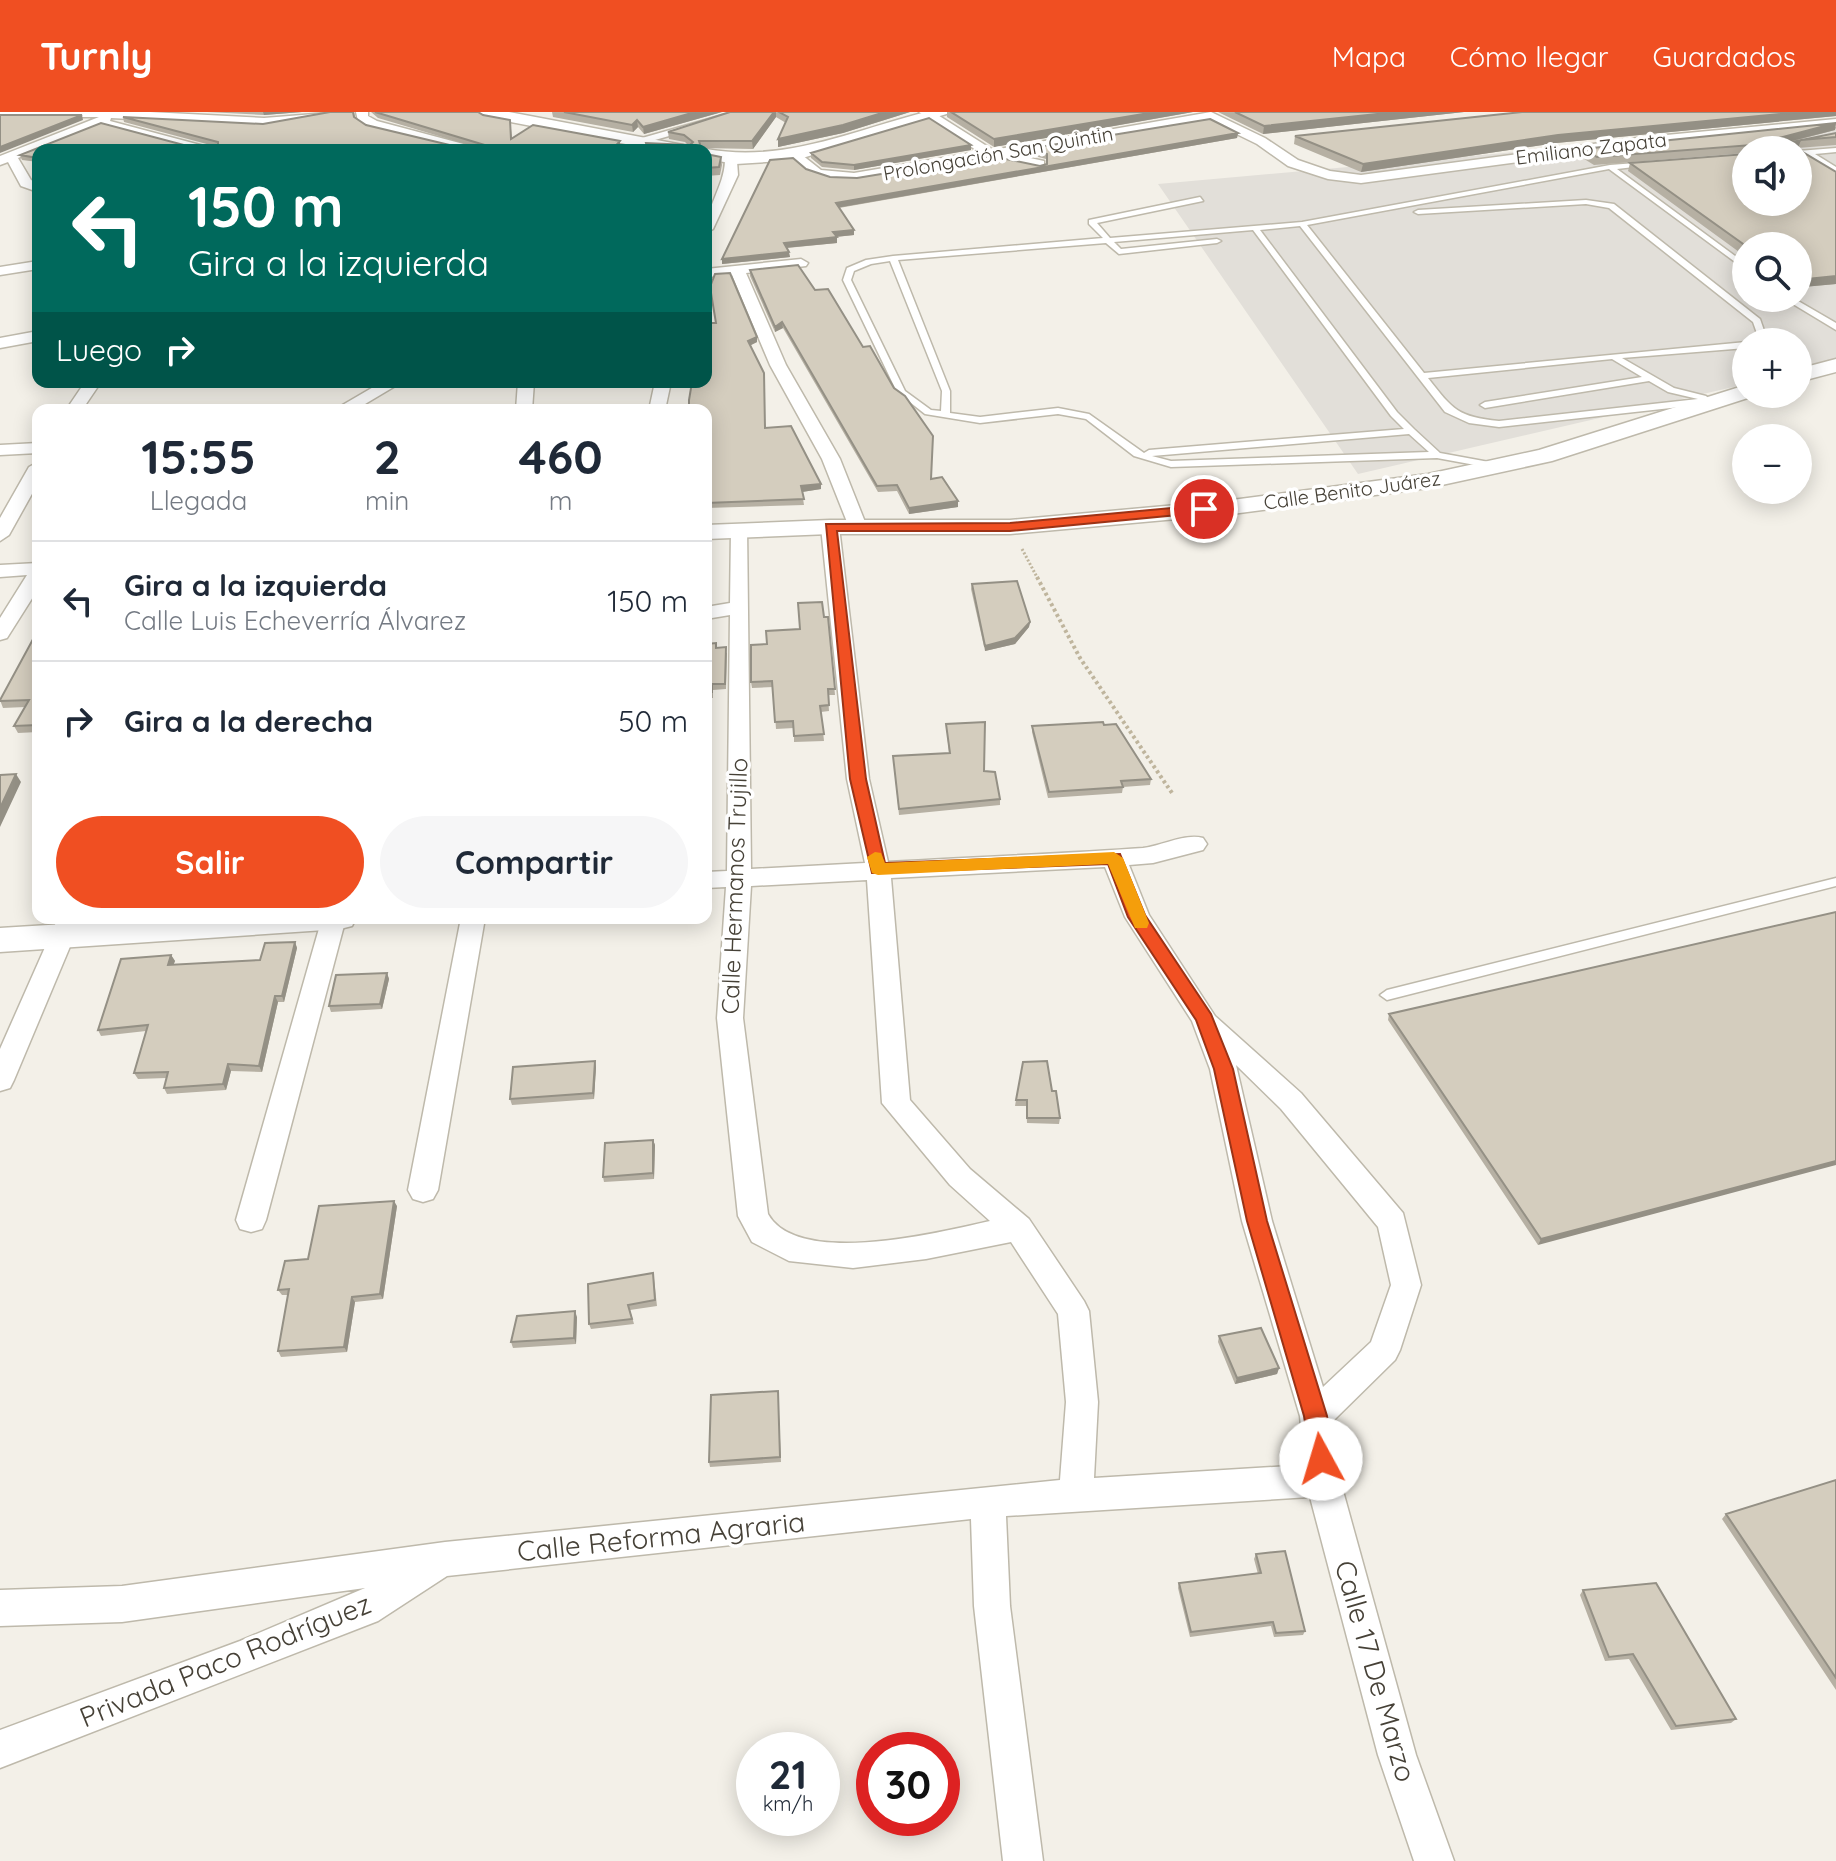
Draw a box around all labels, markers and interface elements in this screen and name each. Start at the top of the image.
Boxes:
text: Turnly [40,32,153,80]
text: Mapa [1332,39,1406,74]
text: Cómo llegar [1450,39,1609,74]
text: Guardados [1653,39,1796,74]
street label: Prolongación San Quintin [881,120,1115,186]
street label: Emiliano Zapata [1514,126,1668,170]
map controls [1732,136,1812,504]
button: sound [1732,136,1812,216]
text: 150 m [188,171,344,241]
icon: left [56,176,160,280]
button: search [1732,232,1812,312]
text: Gira a la izquierda [188,240,489,285]
icon: right [158,328,202,372]
button: + [1732,328,1812,408]
text: Luego [56,331,142,369]
button: − [1732,424,1812,504]
text: 15:55 [141,426,256,486]
text: 2 [374,426,401,486]
text: 460 [519,426,603,486]
street label: Calle Benito Juárez [1262,465,1442,515]
pin [1170,475,1238,543]
text: Llegada [150,484,247,517]
text: min [365,484,409,517]
text: m [549,484,573,517]
icon: arrive [1182,487,1226,531]
text: Gira a la izquierda [124,566,387,604]
icon: left [56,579,100,623]
text: 150 m [607,582,688,620]
text: Calle Luis Echeverría Álvarez [124,604,466,637]
icon: right [56,699,100,743]
text: Gira a la derecha [124,702,373,740]
text: 50 m [618,702,688,740]
street label: Calle Hermanos Trujillo [715,757,753,1015]
button: Salir [56,816,364,908]
button: Compartir [380,816,688,908]
position arrow [1279,1417,1363,1501]
street label: Calle Reforma Agraria [515,1503,807,1569]
street label: Calle 17 De Marzo [1328,1556,1424,1786]
street label: Privada Paco Rodríguez [74,1586,376,1734]
speed limit sign: 30 [856,1732,960,1836]
text: 21 [769,1749,807,1799]
text: km/h [763,1791,813,1816]

